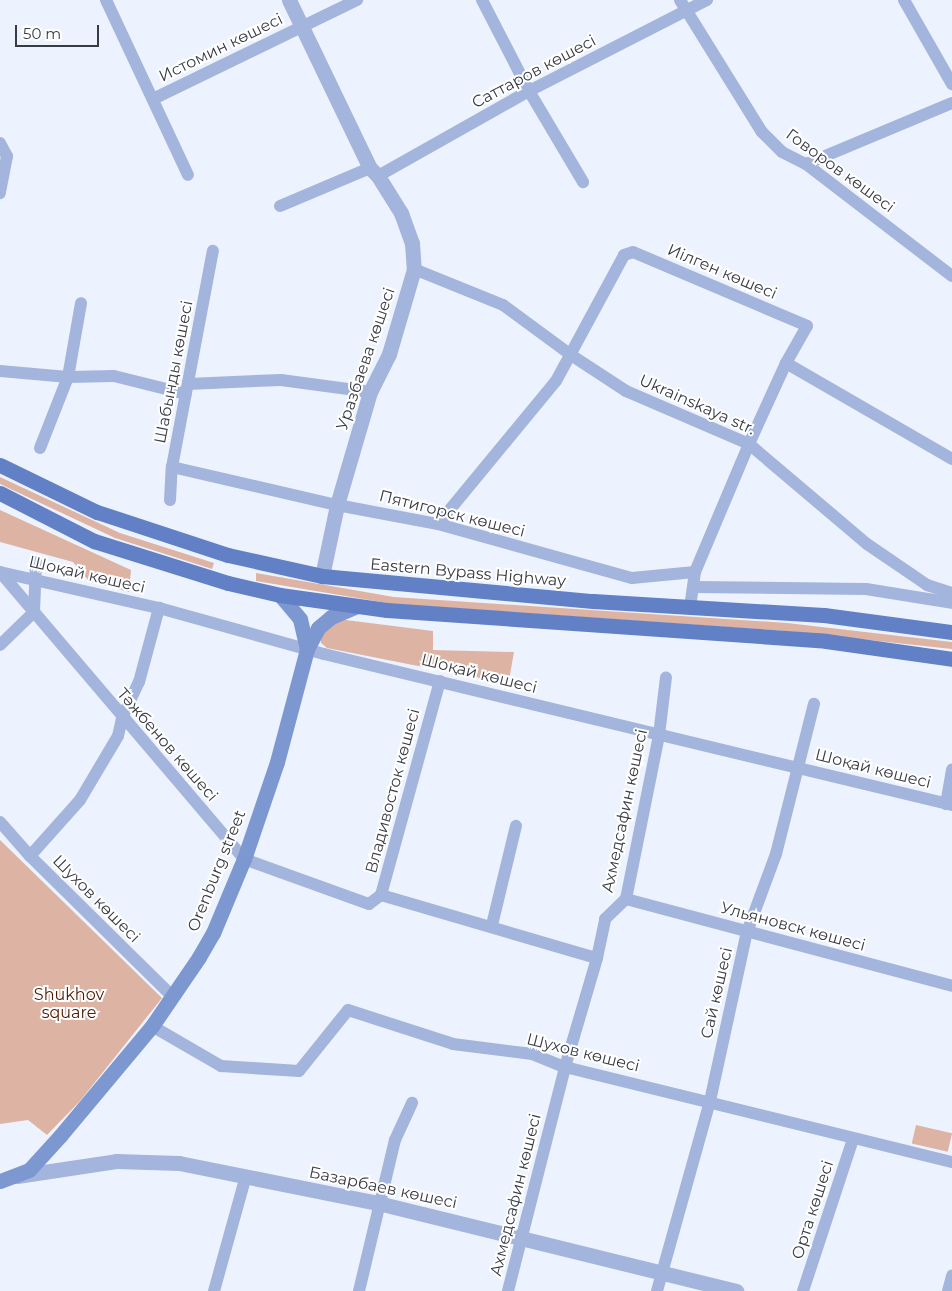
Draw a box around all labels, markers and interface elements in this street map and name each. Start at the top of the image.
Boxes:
street label: Истомин көшесі [156,10,286,86]
scale bar [18,15,101,47]
text: 50 m [23,24,61,43]
street label: Саттаров көшесі [469,31,599,113]
street label: Говоров көшесі [782,125,898,217]
street label: Иілген көшесі [664,240,780,304]
street label: Уразбаева көшесі [333,285,399,433]
street label: Шабынды көшесі [151,299,197,445]
street label: Ukrainskaya str. [636,371,758,439]
street label: Пятигорск көшесі [377,487,527,541]
street label: Шоқай көшесі [27,552,147,598]
street label: Eastern Bypass Highway [369,555,567,591]
street label: Шоқай көшесі [419,650,539,698]
street label: Тәжбенов көшесі [113,684,221,806]
street label: Владивосток көшесі [362,707,424,875]
street label: Ахмедсафин көшесі [598,727,652,895]
street label: Шоқай көшесі [813,745,933,793]
street label: Orenburg street [184,807,250,935]
street label: Шухов көшесі [48,851,144,947]
street label: Ульяновск көшесі [719,898,867,956]
street label: Сай көшесі [697,945,737,1041]
park label: Shukhov square [34,985,104,1023]
street label: Шухов көшесі [525,1030,641,1076]
street label: Ахмедсафин көшесі [487,1112,545,1278]
street label: Орта көшесі [788,1158,838,1262]
street label: Базарбаев көшесі [307,1163,459,1213]

